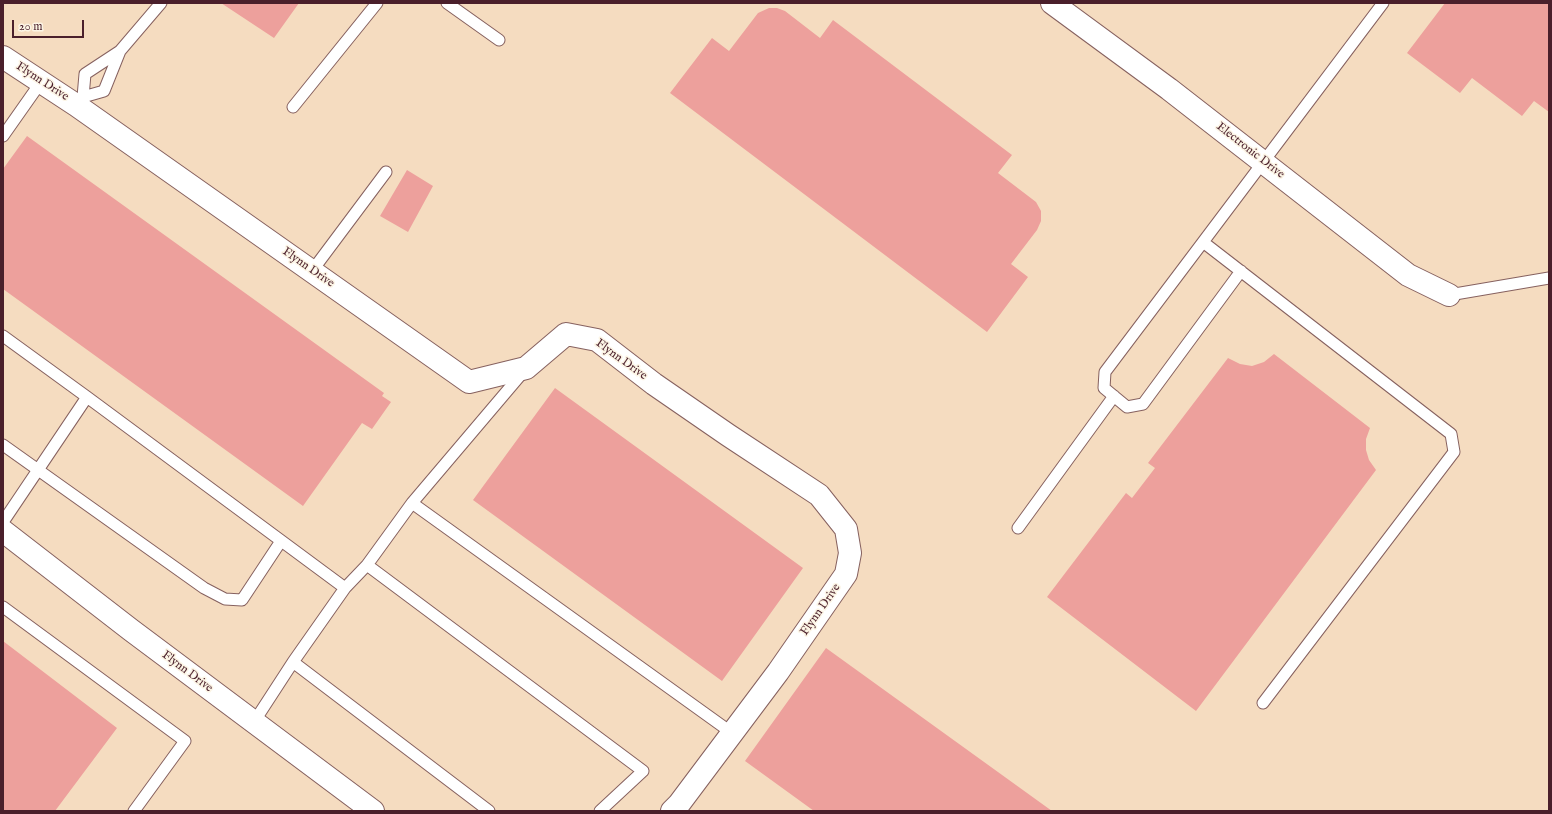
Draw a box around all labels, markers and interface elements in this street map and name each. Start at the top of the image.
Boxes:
scale bar [14,12,86,38]
text: 20 m [19,19,42,34]
street label: Flynn Drive [13,60,71,104]
street label: Electronic Drive [1213,120,1287,182]
street label: Flynn Drive [279,245,337,291]
street label: Flynn Drive [592,337,650,383]
street label: Flynn Drive [798,581,844,639]
street label: Flynn Drive [159,648,215,696]

